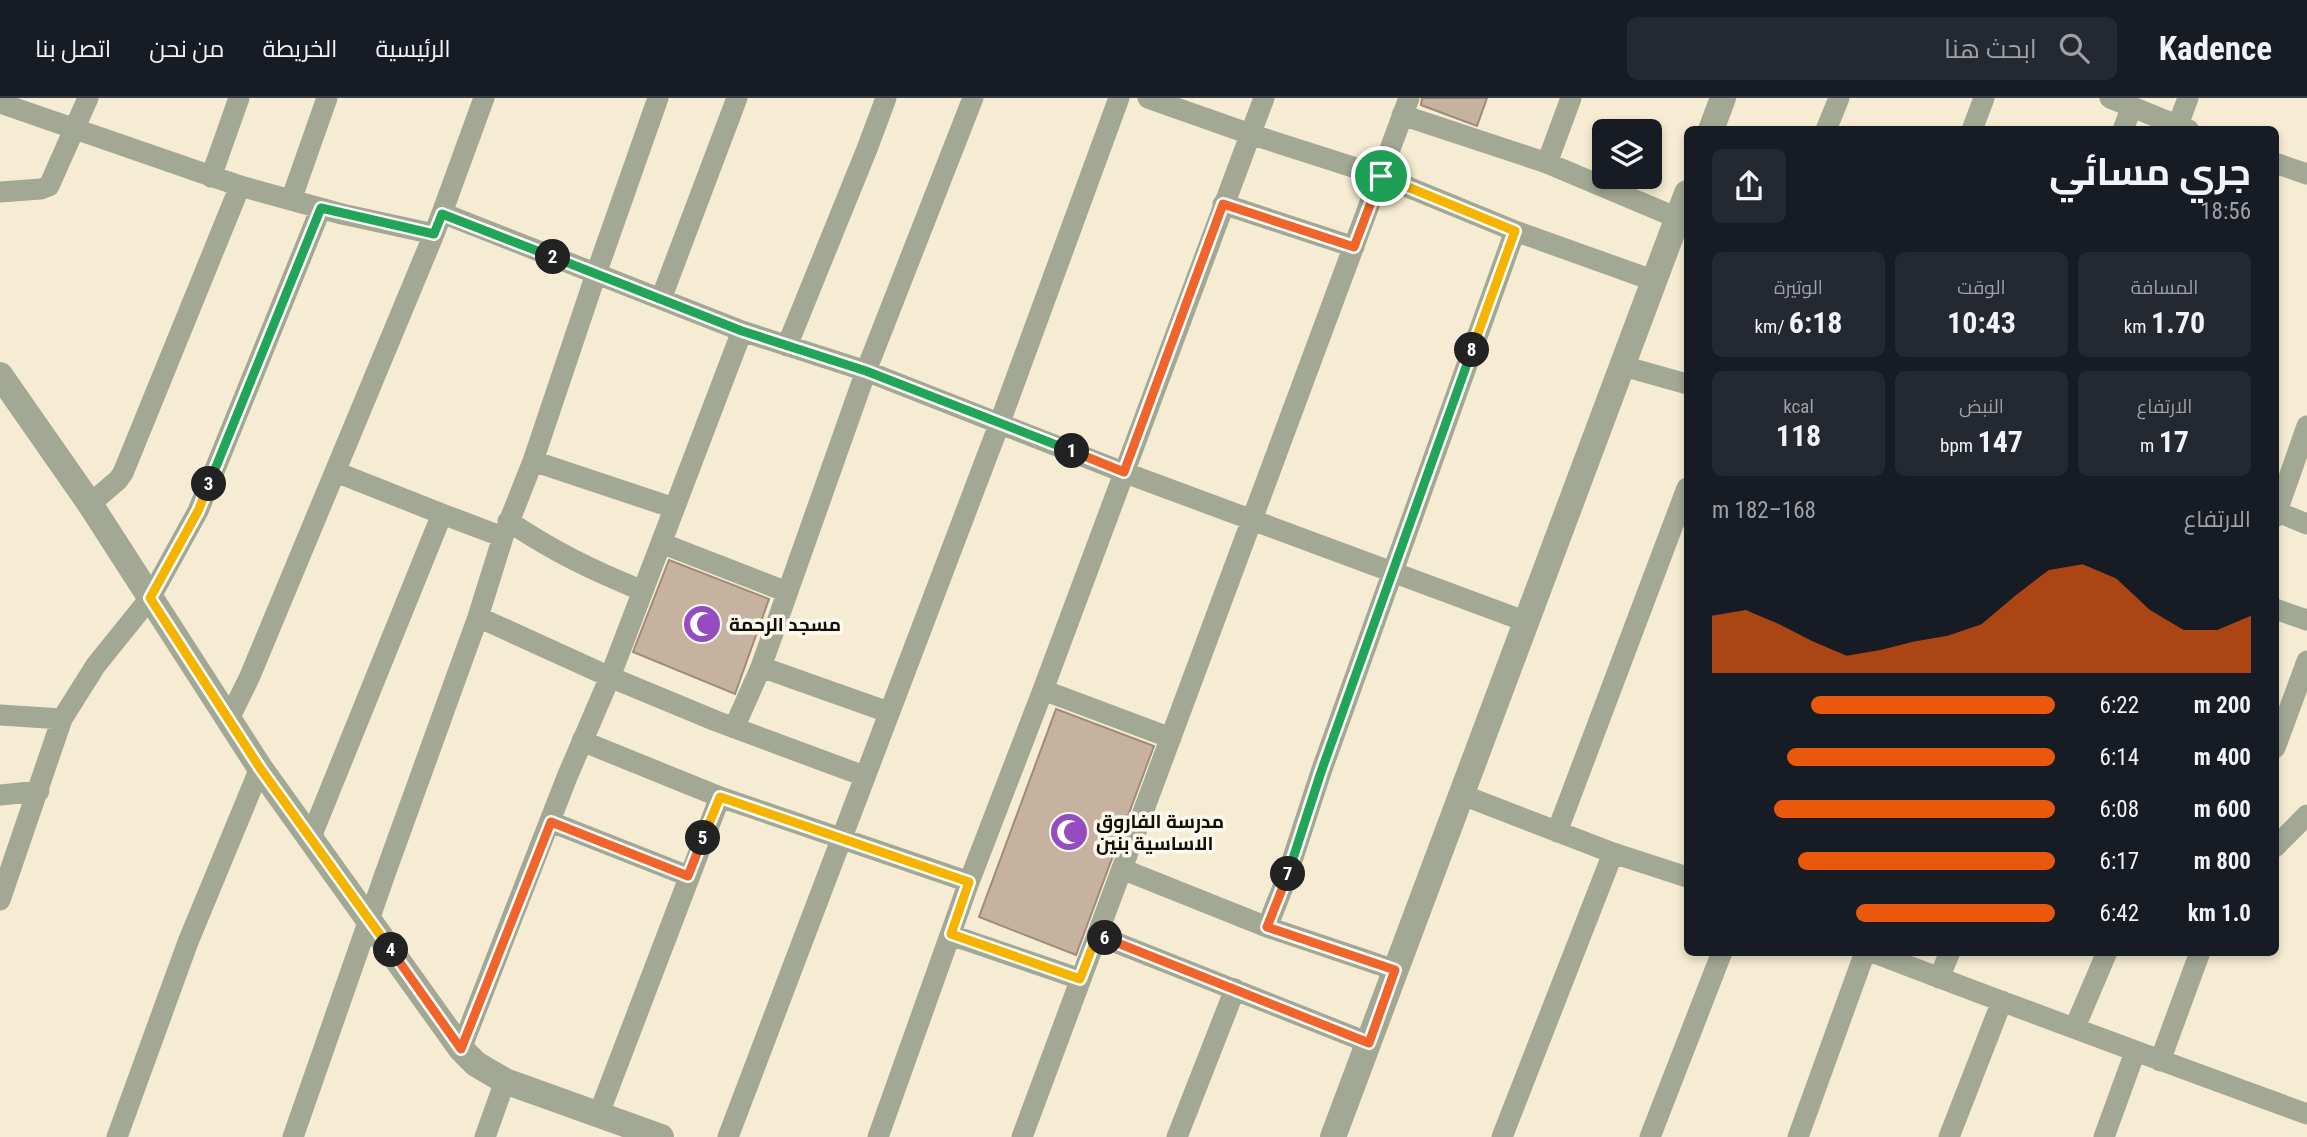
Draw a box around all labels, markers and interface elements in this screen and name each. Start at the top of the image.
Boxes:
search box [1627,17,2117,80]
icon: search [2055,29,2093,67]
text: Kadence [2159,29,2272,68]
text: ابحث هنا [1944,34,2037,64]
text: اتصل بنا [35,35,111,63]
text: من نحن [149,35,225,63]
text: الخريطة [263,35,337,63]
text: الرئيسية [375,35,451,63]
map controls [1592,119,1662,189]
button: layers [1592,119,1662,189]
pin [1351,146,1411,206]
button: share [1712,149,1786,223]
text: جري مسائي [2049,150,2251,194]
icon: arrive [1362,157,1400,195]
text: 18:56 [2200,198,2251,225]
pin: 2 [536,240,570,274]
text: 2 [548,245,557,268]
text: الوتيرة [1774,276,1823,299]
text: الوقت [1957,276,2006,299]
text: المسافة [2131,276,2198,299]
text: 6:18 [1789,305,1842,340]
text: 10:43 [1947,305,2016,340]
text: 1.70 [2151,305,2205,340]
text: /km [1755,315,1789,338]
text: km [2124,315,2151,338]
pin: 8 [1454,332,1490,368]
text: 8 [1467,338,1476,361]
text: kcal [1783,395,1814,418]
text: النبض [1959,395,2004,418]
text: الارتفاع [2137,395,2192,418]
text: 118 [1776,418,1821,453]
text: 147 [1977,424,2023,459]
text: 17 [2159,424,2189,459]
pin: 1 [1054,434,1090,468]
text: bpm [1940,434,1977,457]
text: m [2140,434,2159,457]
text: 1 [1067,439,1076,462]
pin: 3 [192,466,227,502]
text: 3 [204,472,213,495]
text: 168–182 m [1712,497,1816,524]
text: الارتفاع [2184,506,2251,533]
mosque icon: مسجد الرحمة [681,603,723,645]
place label: مسجد الرحمة [729,613,841,636]
text: 6:22 [2100,692,2139,719]
text: 200 m [2194,692,2251,719]
text: 6:14 [2100,744,2139,771]
text: 400 m [2194,744,2251,771]
text: 6:08 [2100,796,2139,823]
text: 600 m [2194,796,2251,823]
place label: مدرسة الفاروق الاساسية بنين [1096,810,1224,855]
mosque icon: مدرسة الفاروق الاساسية بنين [1048,811,1090,853]
pin: 5 [686,820,720,856]
text: 5 [698,826,707,849]
text: 6:17 [2100,848,2139,875]
text: 800 m [2194,848,2251,875]
pin: 7 [1270,856,1306,892]
text: 7 [1283,862,1292,885]
text: 6:42 [2100,900,2139,927]
text: 1.0 km [2188,900,2251,927]
pin: 6 [1088,920,1122,956]
text: 6 [1100,926,1109,949]
pin: 4 [374,932,408,968]
text: 4 [386,938,395,961]

